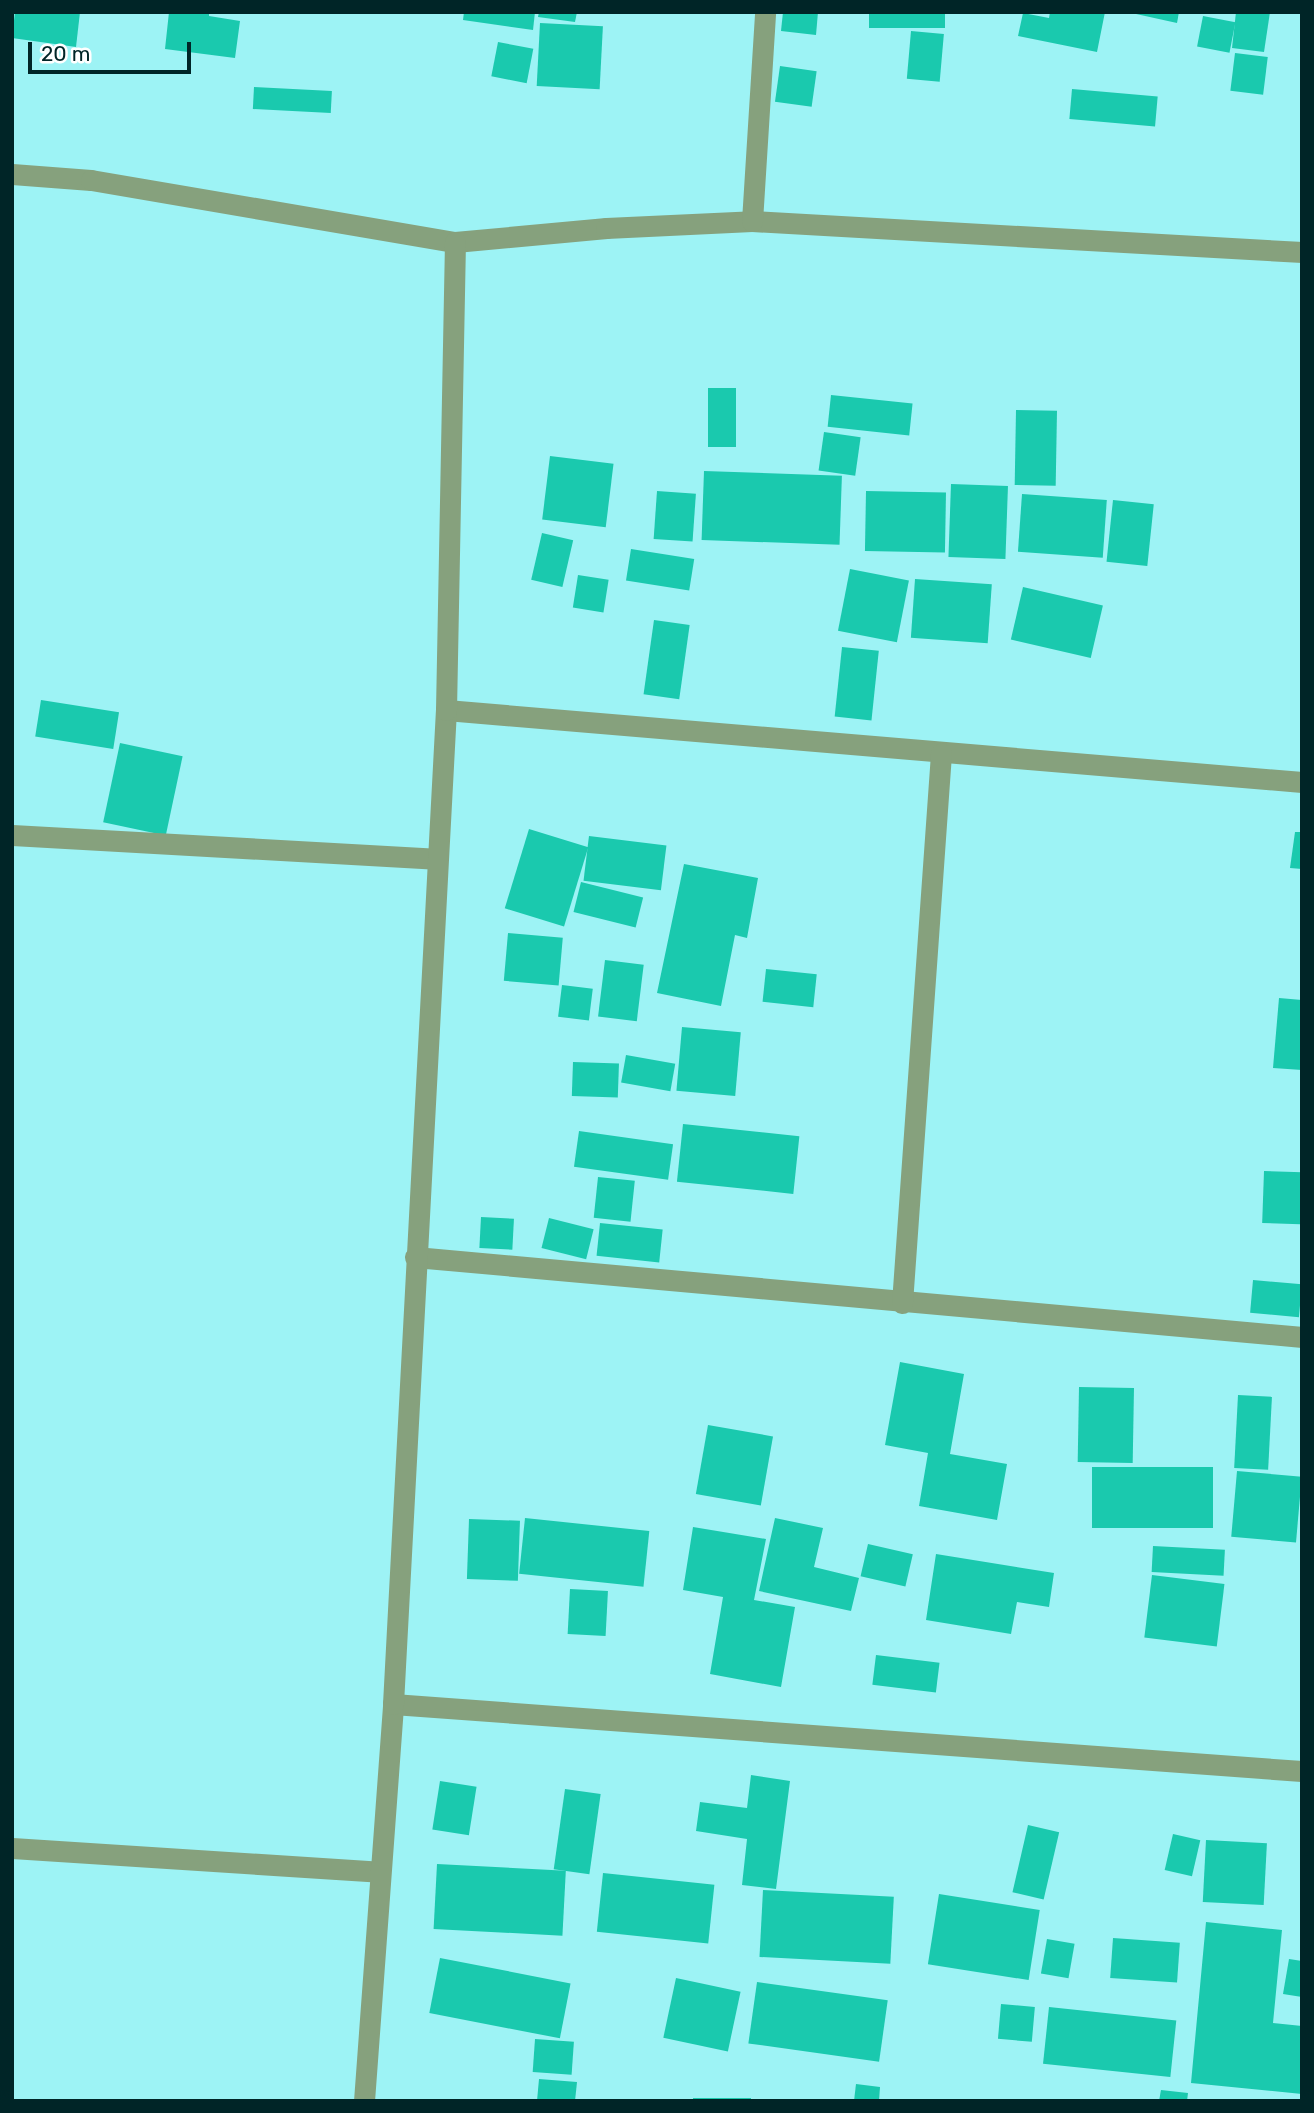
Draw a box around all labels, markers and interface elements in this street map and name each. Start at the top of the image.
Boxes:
scale bar [32,28,194,72]
text: 20 m [41,41,90,66]

